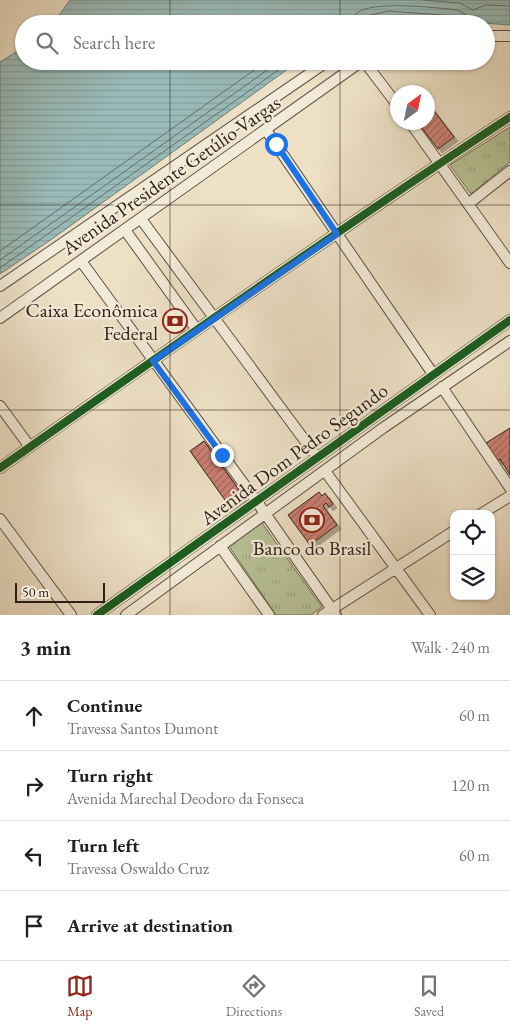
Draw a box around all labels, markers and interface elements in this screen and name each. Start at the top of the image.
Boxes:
search box [15,15,495,70]
icon: search [33,29,61,57]
text: Search here [73,30,155,55]
north arrow [390,85,435,130]
street label: Avenida Presidente Getúlio Vargas [56,89,286,261]
route start [265,133,288,156]
place label: Caixa Econômica Federal [25,297,158,346]
bank icon: Caixa Econômica Federal [162,308,188,334]
street label: Avenida Dom Pedro Segundo [194,377,393,531]
route end [211,444,234,467]
bank icon: Banco do Brasil [299,507,325,533]
map controls [450,510,495,600]
button: locate [450,510,495,555]
place label: Banco do Brasil [253,535,371,561]
button: layers [450,555,495,600]
scale bar [15,580,105,603]
text: 50 m [22,583,49,601]
text: 3 min [20,634,71,661]
text: Walk · 240 m [411,637,490,658]
text: Continue [67,693,142,718]
icon: ahead [20,702,48,730]
text: 60 m [459,705,490,726]
text: Travessa Santos Dumont [67,718,218,739]
text: Turn right [67,763,153,788]
icon: right [20,772,48,800]
text: 120 m [451,775,490,796]
text: Avenida Marechal Deodoro da Fonseca [67,788,304,809]
text: Turn left [67,833,139,858]
icon: left [20,842,48,870]
text: 60 m [459,845,490,866]
text: Travessa Oswaldo Cruz [67,858,209,879]
icon: arrive [20,912,48,940]
text: Arrive at destination [67,913,233,938]
tab: Map [66,972,94,1020]
tab: Directions [226,972,282,1020]
tab: Saved [414,972,444,1020]

